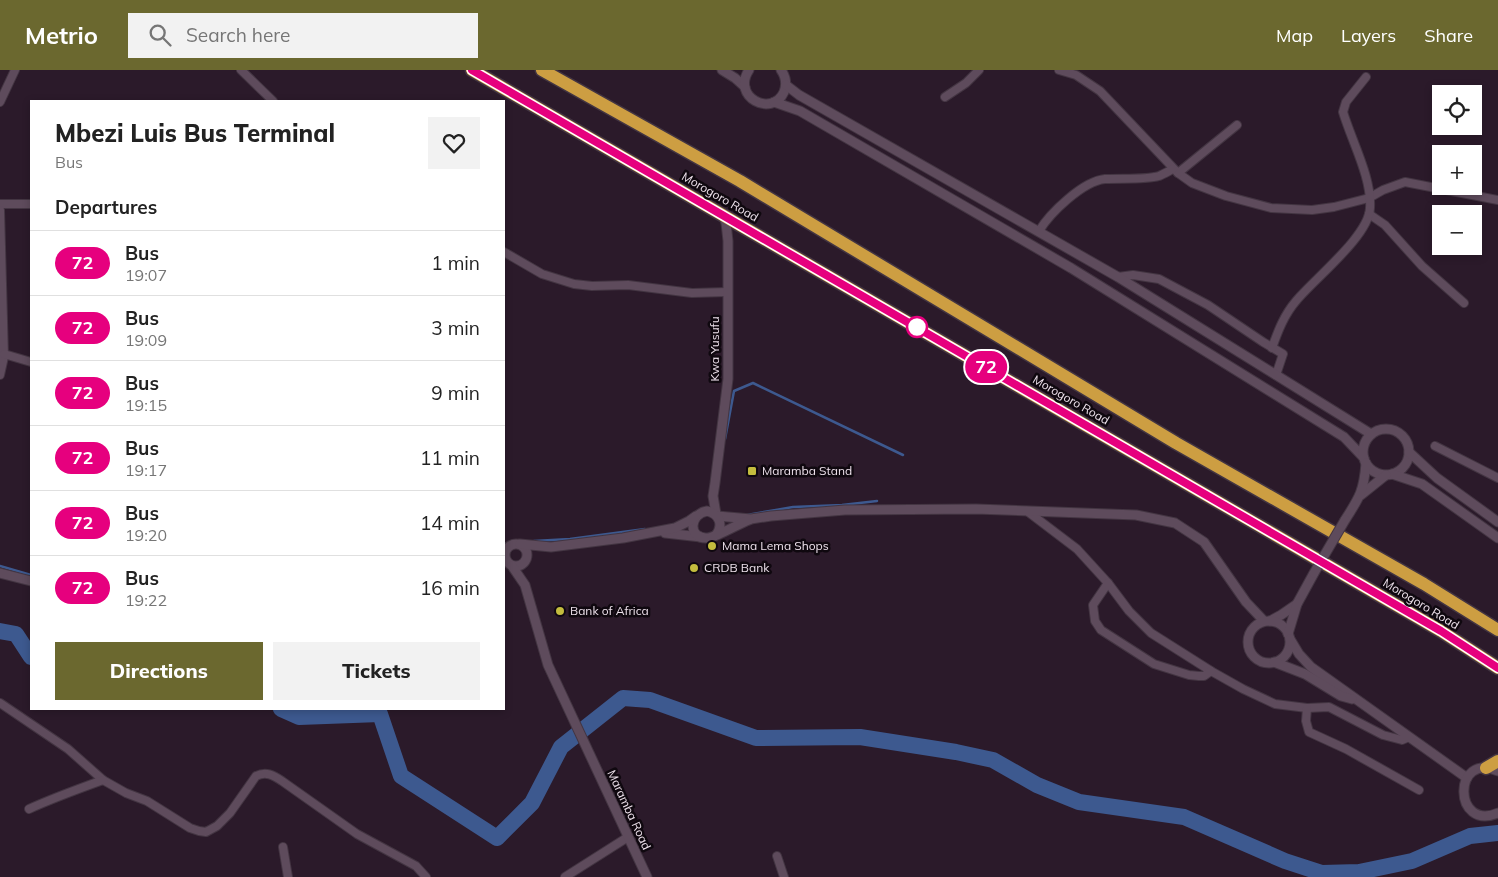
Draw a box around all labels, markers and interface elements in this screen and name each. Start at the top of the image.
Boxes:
search box [128,13,478,58]
text: Metrio [25,20,98,50]
icon: search [146,21,174,49]
text: Search here [186,23,290,47]
text: Map [1276,24,1313,47]
text: Layers [1341,24,1396,47]
text: Share [1424,24,1473,47]
map controls [1432,85,1482,255]
button: locate [1432,85,1482,135]
button: heart [428,117,480,169]
text: Mbezi Luis Bus Terminal [55,118,335,148]
button: + [1432,145,1482,195]
text: Bus [55,152,83,172]
street label: Morogoro Road [679,169,761,225]
text: Departures [55,195,157,219]
button: − [1432,205,1482,255]
text: Bus [125,241,159,265]
text: 72 [72,251,93,274]
text: 1 min [431,251,480,275]
text: 19:07 [125,265,167,285]
text: Bus [125,306,159,330]
text: 72 [72,316,93,339]
text: 3 min [431,316,480,340]
street label: Kwa Yusufu [707,316,722,382]
unlabelled marker [906,316,928,338]
text: 19:09 [125,330,167,350]
line badge: 72 [964,351,1008,383]
text: 72 [975,355,997,378]
text: Bus [125,371,159,395]
street label: Morogoro Road [1030,372,1112,428]
text: 72 [72,381,93,404]
text: 9 min [431,381,480,405]
text: 19:15 [125,395,167,415]
text: Bus [125,436,159,460]
text: 72 [72,446,93,469]
text: 11 min [420,446,480,470]
text: 19:17 [125,460,167,480]
place label: Maramba Stand [762,463,852,478]
marker: Maramba Stand [746,465,758,477]
text: Bus [125,501,159,525]
text: 72 [72,511,93,534]
text: 14 min [420,511,480,535]
text: 19:20 [125,525,167,545]
place label: Mama Lema Shops [722,538,829,553]
marker: Mama Lema Shops [706,540,718,552]
place label: CRDB Bank [704,560,770,575]
marker: CRDB Bank [688,562,700,574]
text: Bus [125,566,159,590]
street label: Morogoro Road [1381,575,1462,632]
text: 72 [72,576,93,599]
text: 16 min [420,576,480,600]
text: 19:22 [125,590,167,610]
place label: Bank of Africa [570,603,649,618]
marker: Bank of Africa [554,605,566,617]
button: Directions [55,642,263,700]
button: Tickets [273,642,480,700]
street label: Maramba Road [604,767,655,852]

